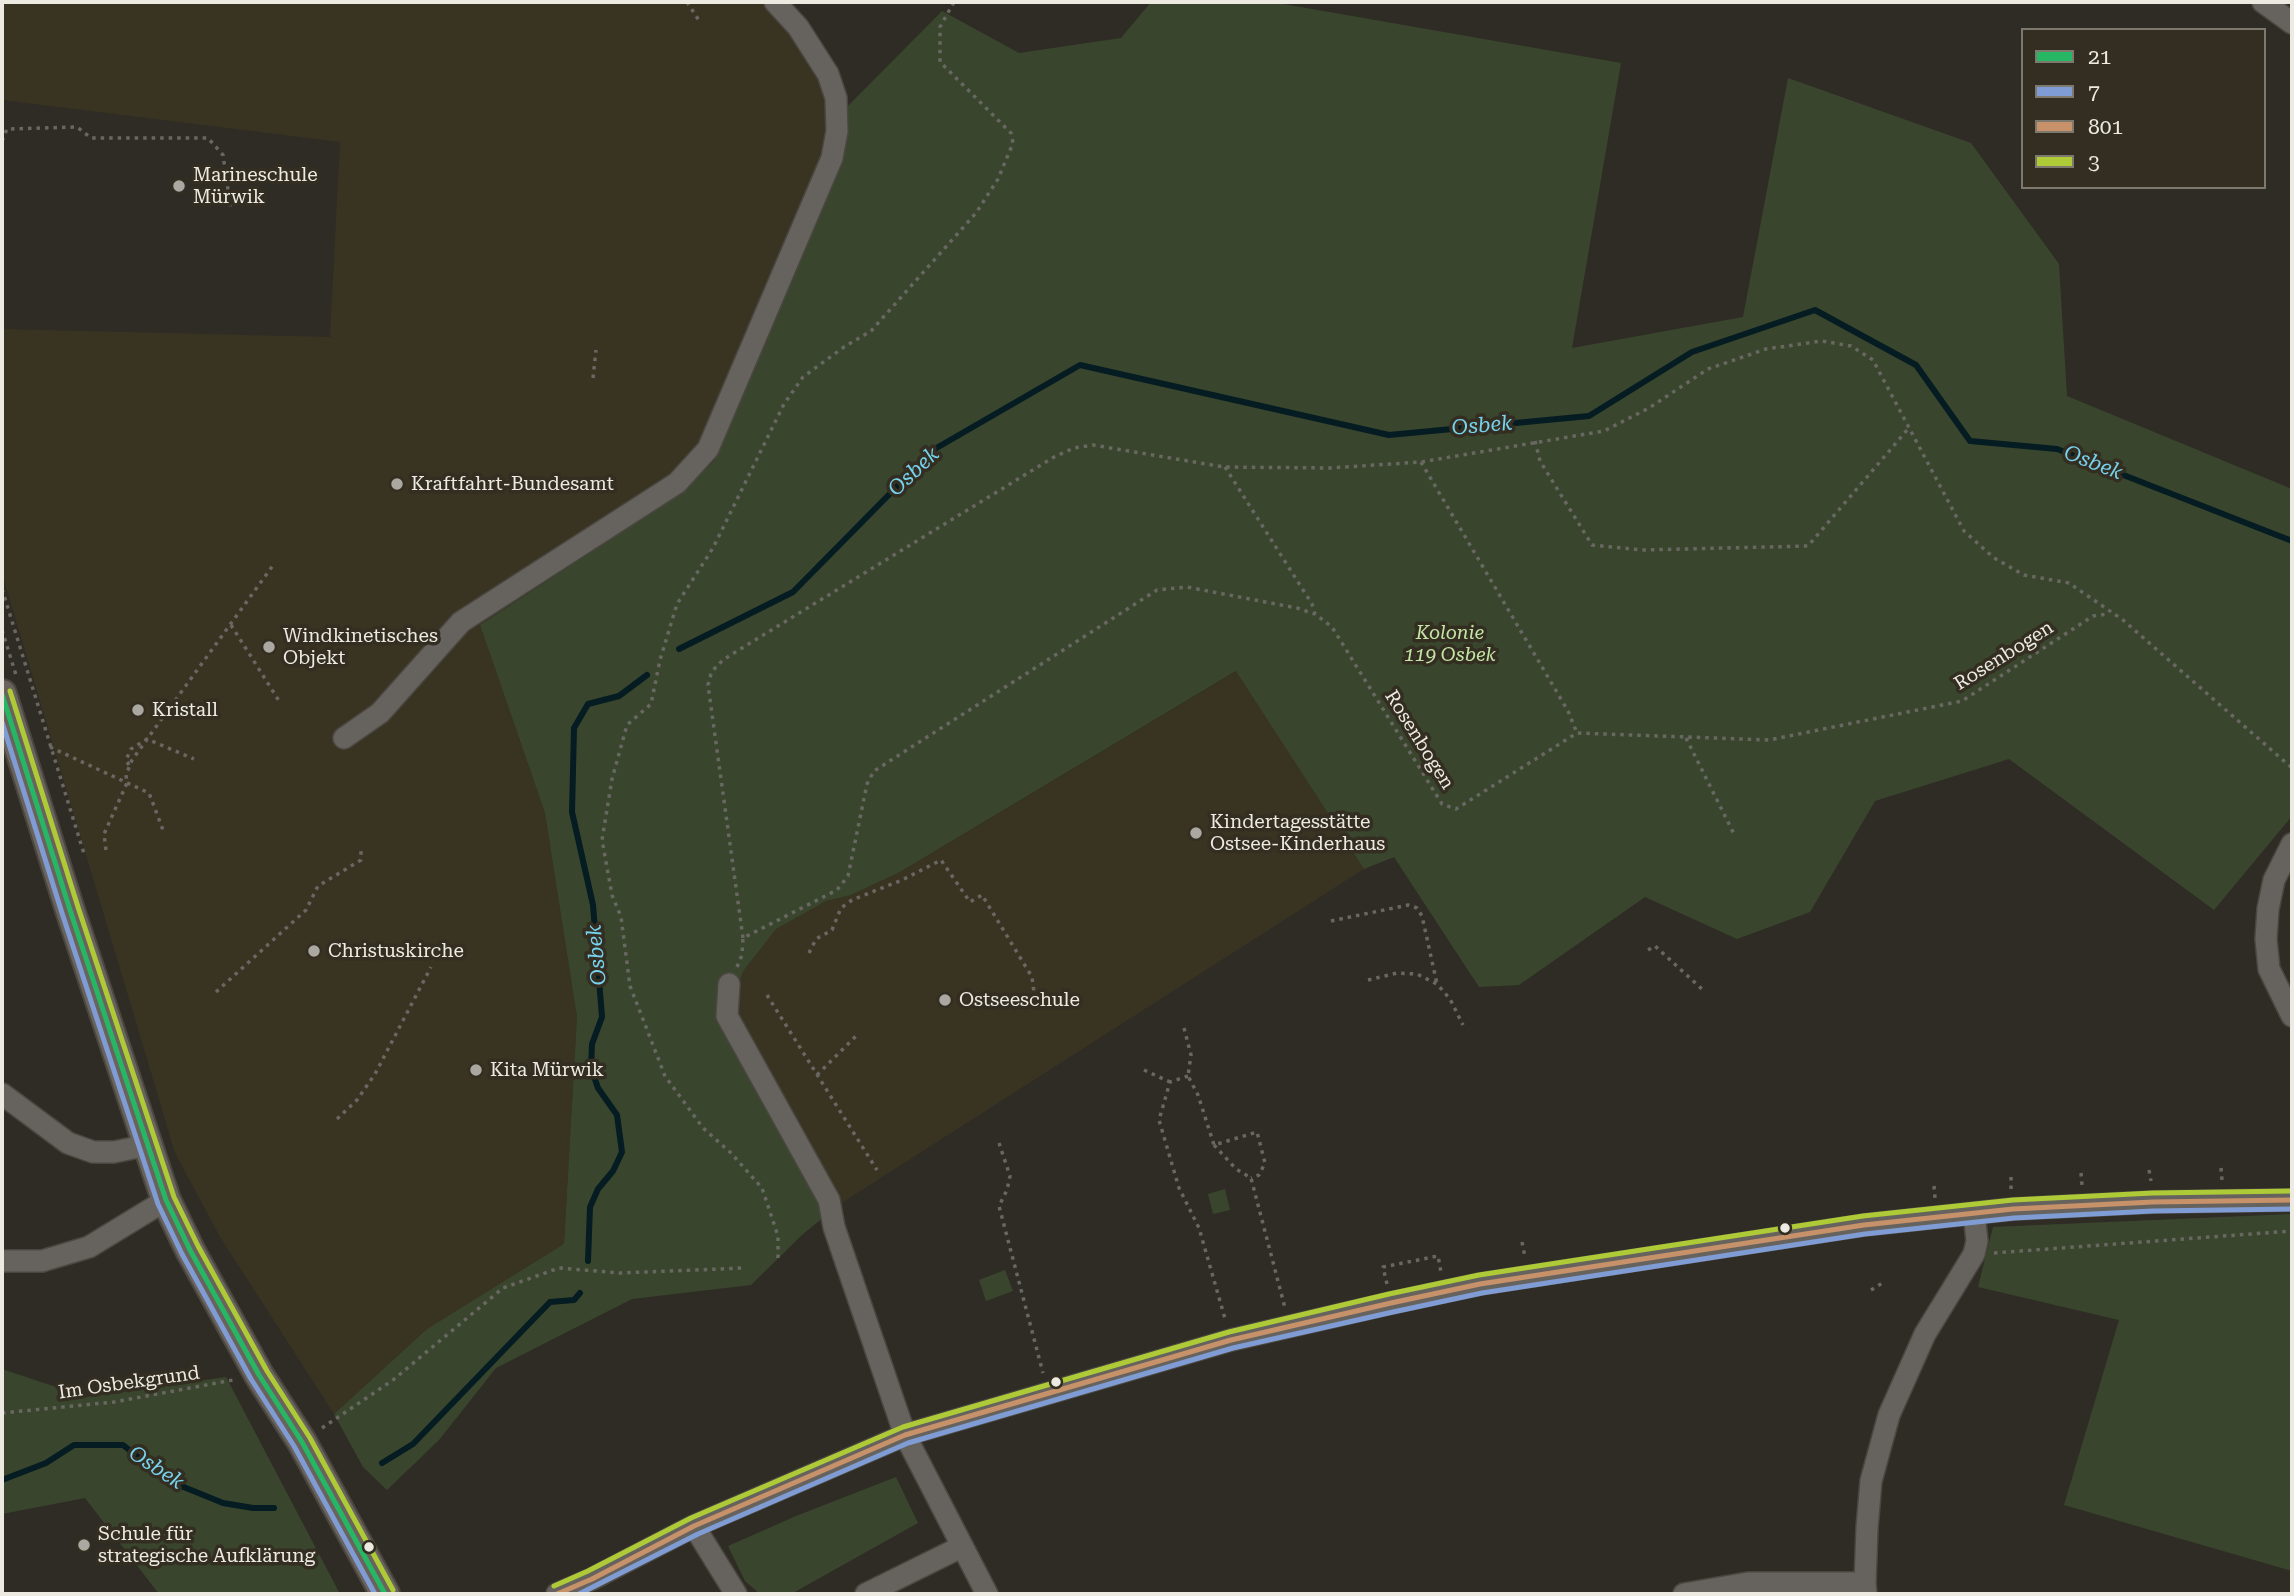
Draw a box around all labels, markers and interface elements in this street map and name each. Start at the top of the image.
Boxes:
legend [2021,28,2266,189]
text: 21 [2088,45,2112,69]
text: 7 [2088,80,2100,104]
text: 801 [2088,115,2123,139]
text: 3 [2088,150,2100,174]
place label: Marineschule Mürwik [193,164,318,208]
marker: Marineschule Mürwik [171,178,187,194]
water label: Osbek [1451,411,1513,441]
water label: Osbek [2060,440,2126,486]
water label: Osbek [883,442,945,502]
place label: Kraftfahrt-Bundesamt [411,473,614,495]
marker: Kraftfahrt-Bundesamt [389,476,405,492]
street label: Rosenbogen [1950,616,2058,696]
park label: Kolonie 119 Osbek [1404,622,1496,666]
place label: Windkinetisches Objekt [283,625,438,669]
marker: Windkinetisches Objekt [261,639,277,655]
street label: Rosenbogen [1379,686,1459,794]
place label: Kristall [152,699,218,721]
marker: Kristall [130,702,146,718]
place label: Kindertagesstätte Ostsee-Kinderhaus [1210,811,1385,855]
marker: Kindertagesstätte Ostsee-Kinderhaus [1188,825,1204,841]
water label: Osbek [582,924,612,986]
place label: Christuskirche [328,940,464,962]
marker: Christuskirche [306,943,322,959]
place label: Ostseeschule [959,989,1080,1011]
marker: Ostseeschule [937,992,953,1008]
place label: Kita Mürwik [490,1059,604,1081]
marker: Kita Mürwik [468,1062,484,1078]
unlabelled marker [1778,1221,1792,1235]
street label: Im Osbekgrund [57,1362,201,1404]
unlabelled marker [1049,1375,1063,1389]
water label: Osbek [124,1441,188,1495]
place label: Schule für strategische Aufklärung [98,1523,315,1567]
marker: Schule für strategische Aufklärung [76,1537,92,1553]
unlabelled marker [362,1540,376,1554]

